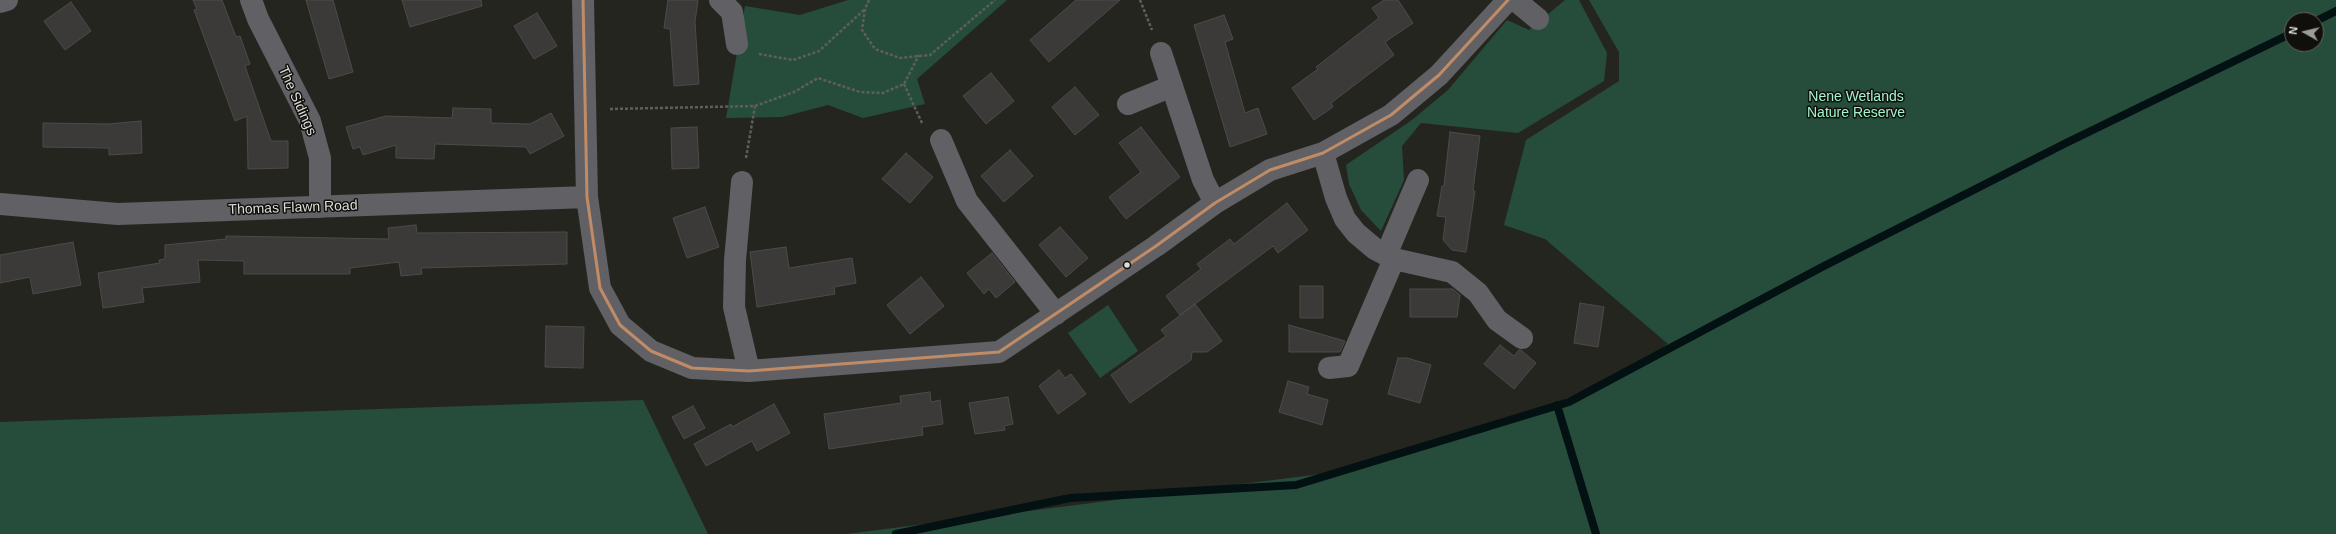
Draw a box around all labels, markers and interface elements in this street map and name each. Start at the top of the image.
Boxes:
north arrow [2284,12,2324,52]
text: N [2287,26,2300,35]
street label: The Sidings [274,64,320,138]
park label: Nene Wetlands Nature Reserve [1807,89,1905,122]
street label: Thomas Flawn Road [228,197,358,219]
unlabelled marker [1122,260,1132,270]

